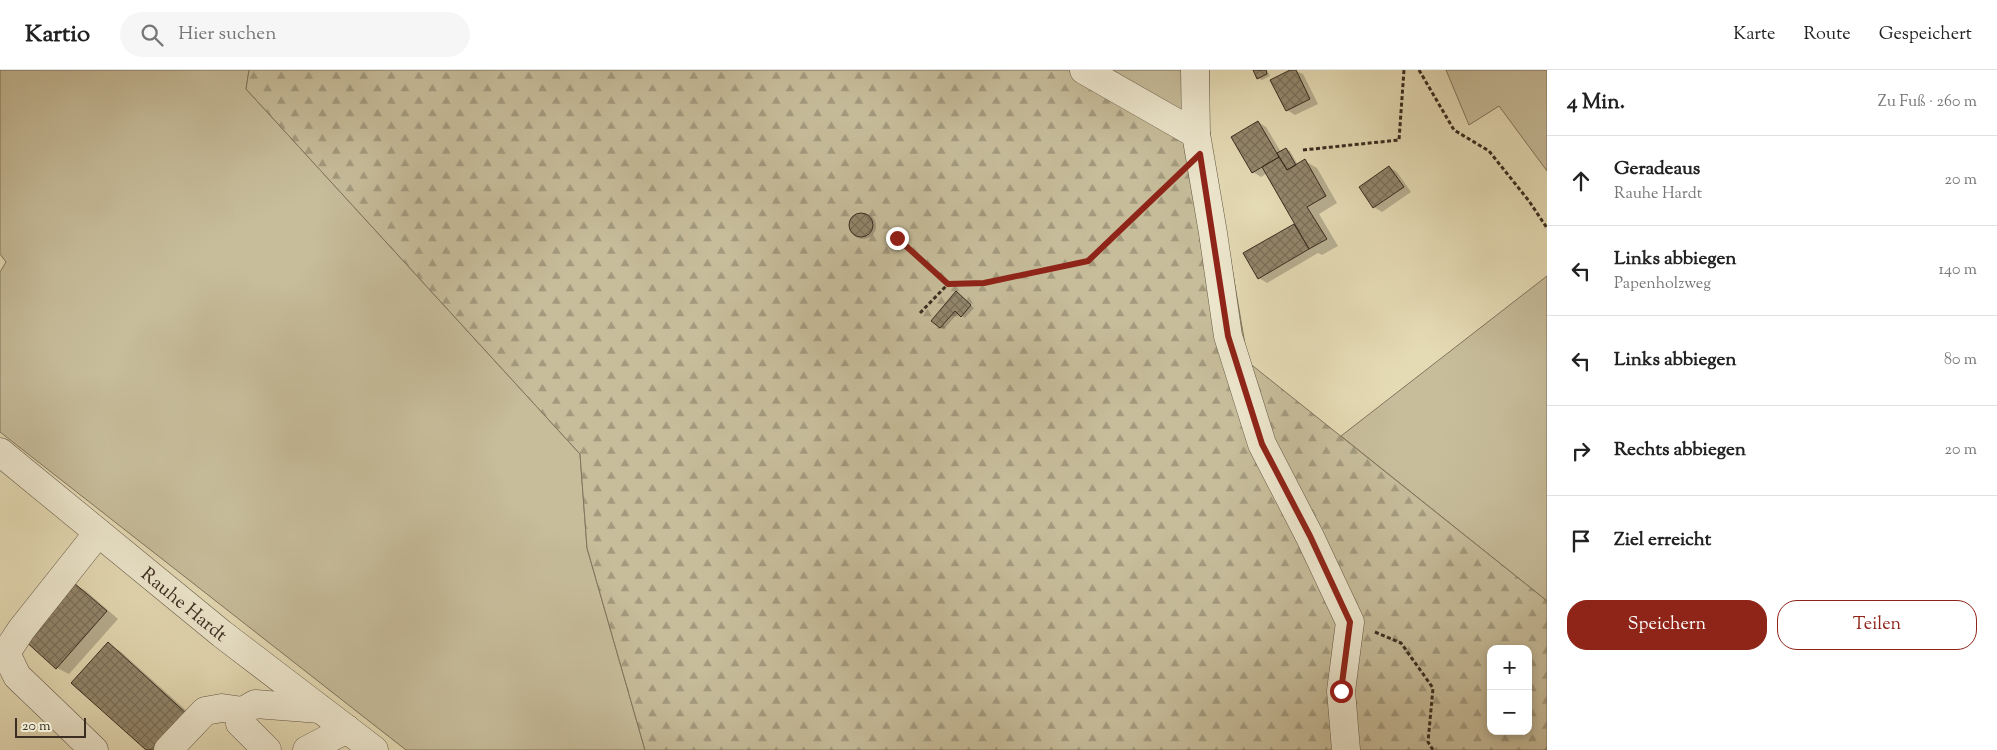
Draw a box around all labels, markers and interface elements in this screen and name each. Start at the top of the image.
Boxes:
search box [120,12,470,57]
text: Kartio [25,18,90,52]
icon: search [138,21,166,49]
text: Hier suchen [178,21,276,48]
text: Karte [1733,22,1776,48]
text: Route [1804,22,1851,48]
text: Gespeichert [1879,22,1972,48]
text: 4 Min. [1567,88,1625,118]
text: Zu Fuß · 260 m [1878,91,1977,114]
text: Geradeaus [1614,156,1700,183]
icon: ahead [1567,167,1595,195]
text: 20 m [1944,169,1977,192]
text: Rauhe Hardt [1614,183,1702,206]
route end [886,227,909,250]
text: Links abbiegen [1614,246,1737,273]
icon: left [1567,257,1595,285]
text: 140 m [1939,259,1977,282]
text: Papenholzweg [1614,273,1711,296]
icon: left [1567,347,1595,375]
text: Links abbiegen [1614,347,1737,374]
text: 80 m [1944,349,1977,372]
icon: right [1567,437,1595,465]
text: Rechts abbiegen [1614,437,1746,464]
text: 20 m [1944,439,1977,462]
icon: arrive [1567,527,1595,555]
text: Ziel erreicht [1614,527,1711,554]
street label: Rauhe Hardt [134,562,232,650]
button: Speichern [1567,600,1767,650]
button: Teilen [1777,600,1977,650]
map controls [1487,645,1532,735]
button: + [1487,645,1532,690]
route start [1330,680,1353,703]
button: − [1487,690,1532,735]
scale bar [15,715,86,738]
text: 20 m [22,717,51,737]

